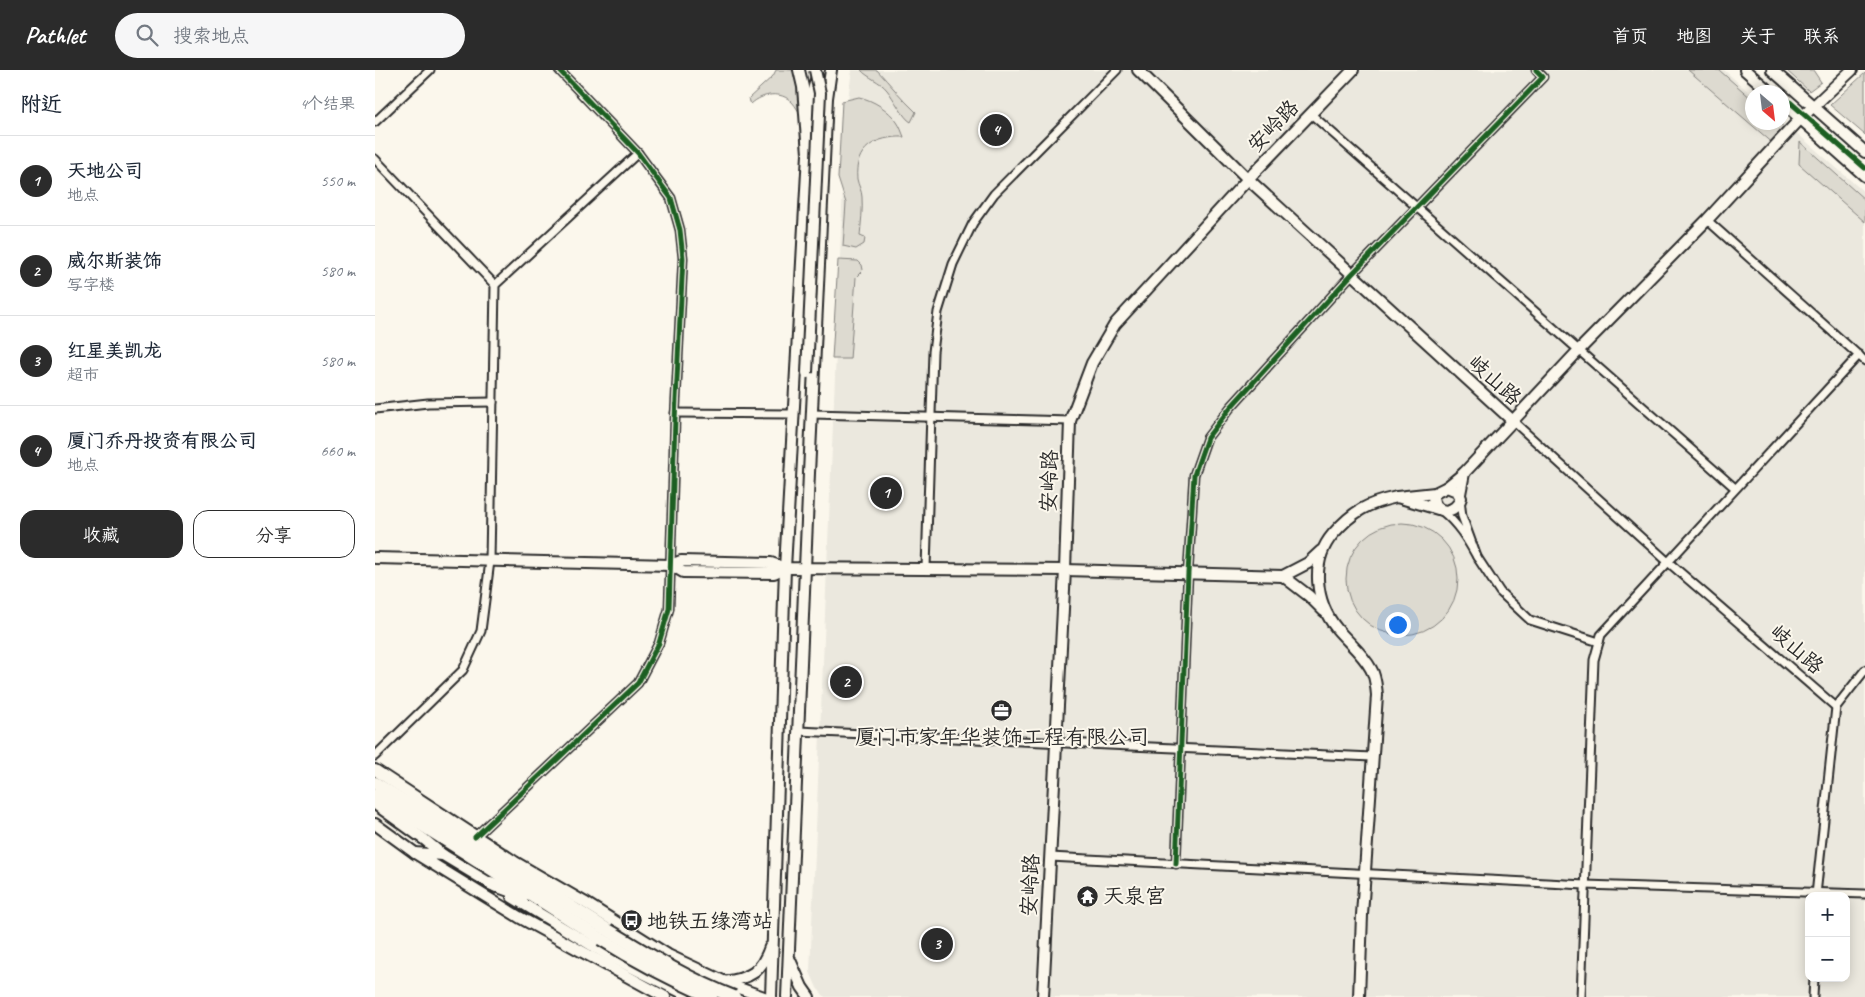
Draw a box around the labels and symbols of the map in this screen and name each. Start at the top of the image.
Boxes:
north arrow [1745,85,1790,130]
street label: 安岭路 [1242,94,1304,158]
pin: 4 [980,111,1012,149]
street label: 岐山路 [1463,349,1527,411]
street label: 安岭路 [1035,449,1063,513]
pin: 1 [870,474,902,512]
your location [1385,612,1411,638]
street label: 岐山路 [1765,619,1829,679]
pin: 2 [830,663,862,701]
office icon: 厦门市家年华装饰工程有限公司 [990,698,1014,722]
place label: 厦门市家年华装饰工程有限公司 [855,724,1149,750]
street label: 安岭路 [1015,853,1045,917]
place label: 天泉宫 [1103,883,1166,909]
temple icon: 天泉宫 [1075,884,1099,908]
place label: 地铁五缘湾站 [647,908,773,934]
bus stop icon: 地铁五缘湾站 [619,909,643,933]
pin: 3 [921,925,953,963]

